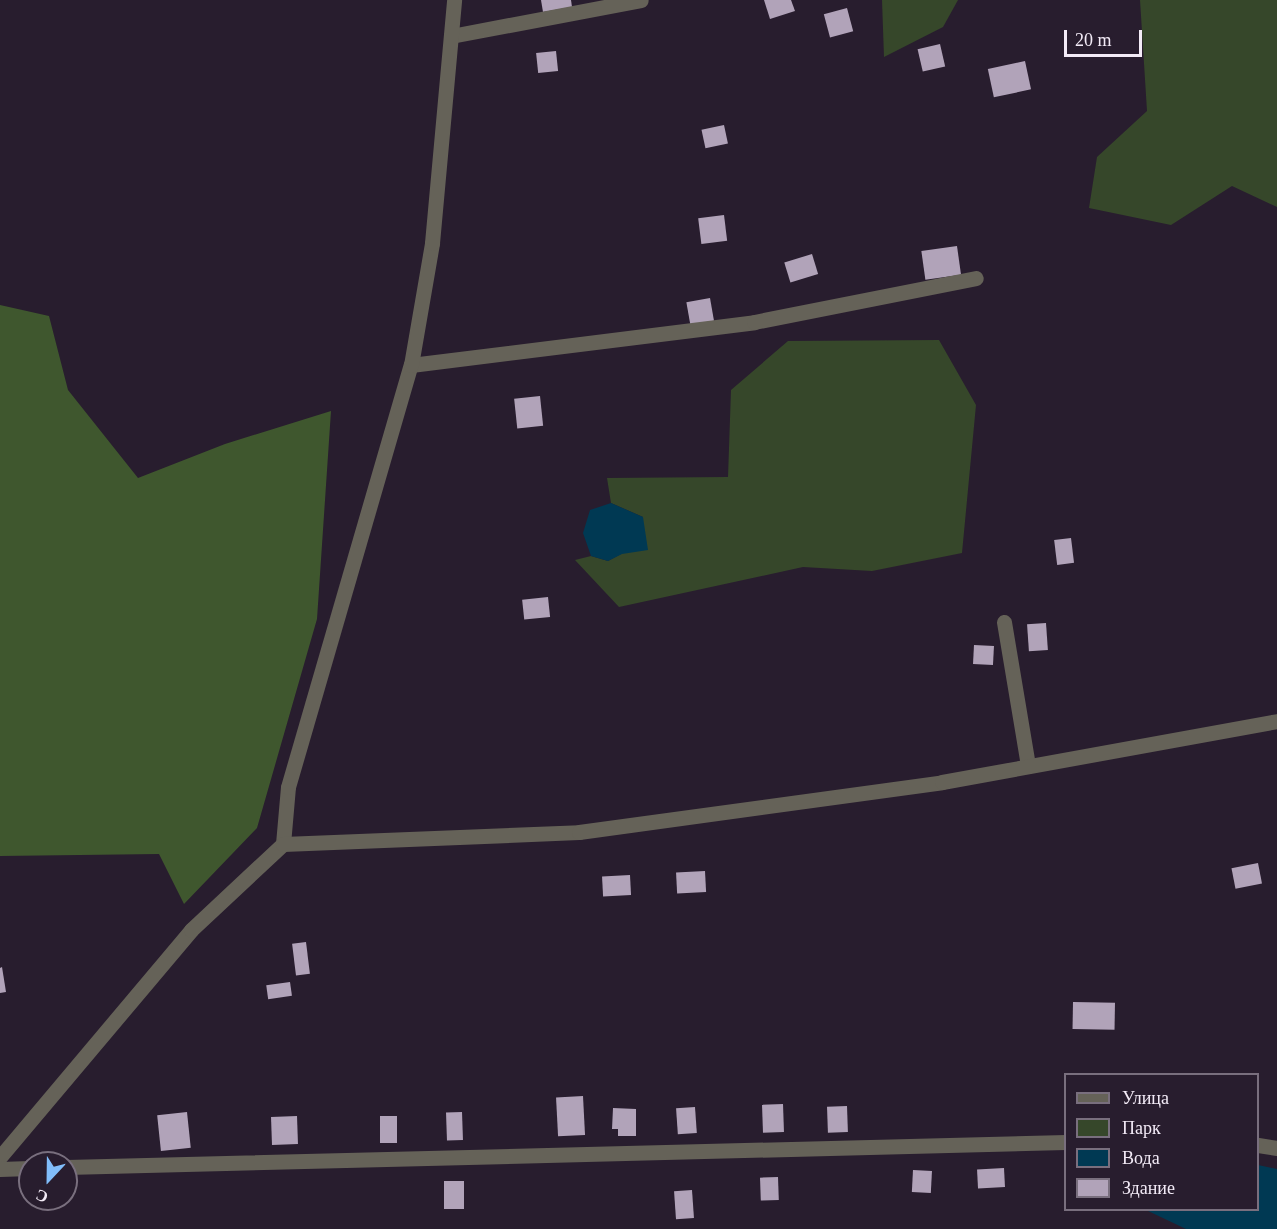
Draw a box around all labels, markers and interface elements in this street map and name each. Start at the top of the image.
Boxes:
scale bar [1067,18,1145,56]
text: 20 m [1075,30,1112,50]
legend [1064,1073,1259,1211]
text: Улица [1122,1088,1169,1108]
text: Парк [1122,1118,1161,1138]
text: Вода [1122,1148,1160,1168]
north arrow [18,1151,78,1211]
text: Здание [1122,1178,1175,1198]
text: С [33,1186,50,1206]

